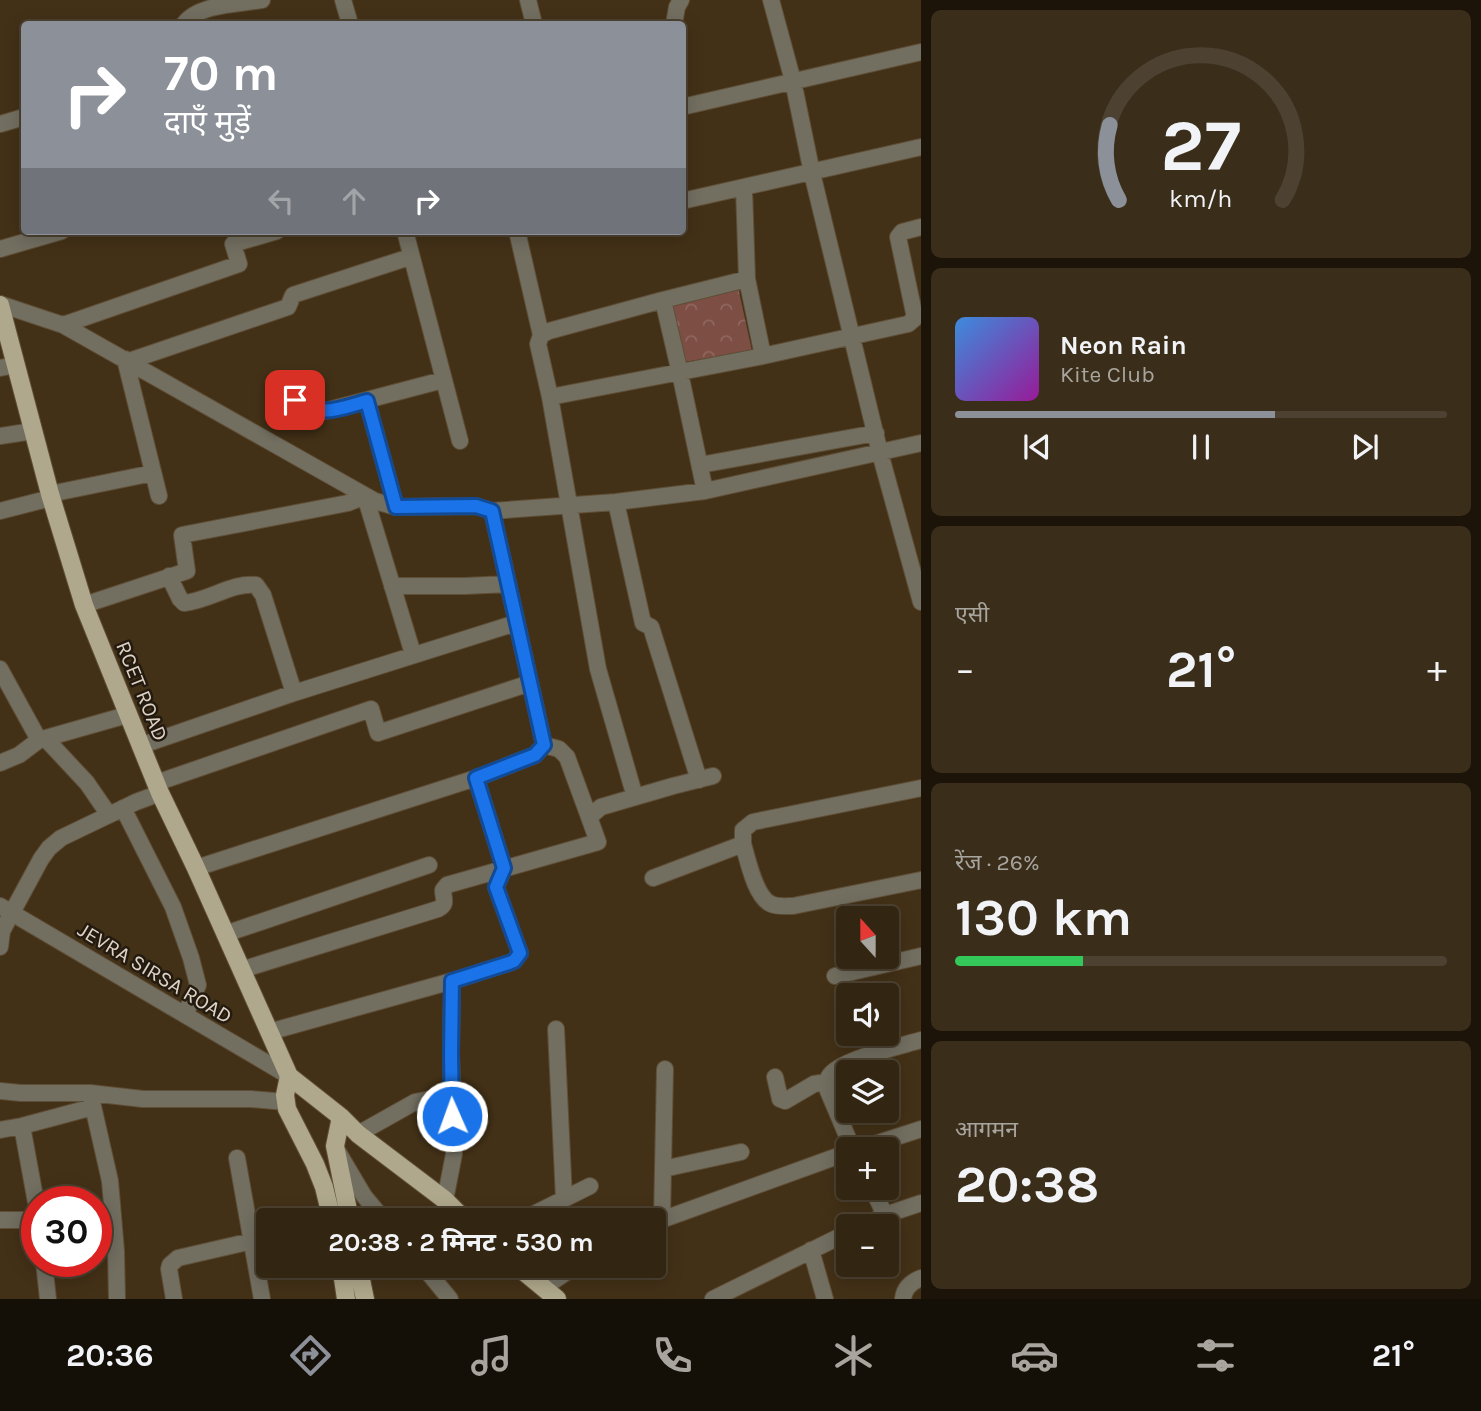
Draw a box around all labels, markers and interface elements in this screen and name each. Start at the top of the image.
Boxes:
text: 70 m [164,45,278,102]
icon: right [49,49,140,140]
text: 27 [1161,103,1241,188]
text: दाएँ मुड़ें [164,104,251,141]
icon: left [262,182,300,220]
icon: ahead [335,182,373,220]
icon: right [408,182,446,220]
text: km/h [1169,184,1233,213]
text: Neon Rain [1060,330,1187,361]
text: Kite Club [1060,361,1155,388]
pin [265,370,325,430]
icon: arrive [276,381,314,419]
icon: previous [1018,428,1056,466]
icon: pause [1182,428,1220,466]
icon: next [1346,428,1384,466]
text: एसी [955,601,989,628]
street label: RCET ROAD [111,638,173,744]
text: 21° [1166,639,1236,700]
text: − [955,647,975,692]
text: + [1427,647,1447,692]
text: रेंज · 26% [955,849,1040,876]
text: 130 km [955,887,1132,948]
north arrow [836,906,900,970]
map controls [836,906,899,1277]
street label: JEVRA SIRSA ROAD [74,918,236,1028]
button: sound [836,983,899,1046]
button: layers [836,1060,899,1123]
position arrow [415,1079,489,1153]
text: आगमन [955,1116,1018,1143]
button: + [836,1137,899,1200]
text: 20:38 [955,1154,1099,1215]
speed limit sign: 30 [21,1186,112,1277]
button: − [836,1214,899,1277]
text: 20:38 · 2 मिनट · 530 m [328,1227,594,1258]
icon: directions [286,1331,335,1380]
icon: music [467,1331,516,1380]
icon: phone [648,1331,697,1380]
icon: climate [829,1331,878,1380]
icon: car [1010,1331,1059,1380]
icon: filters [1191,1331,1240,1380]
text: 20:36 [66,1337,154,1374]
text: 21° [1372,1337,1415,1374]

